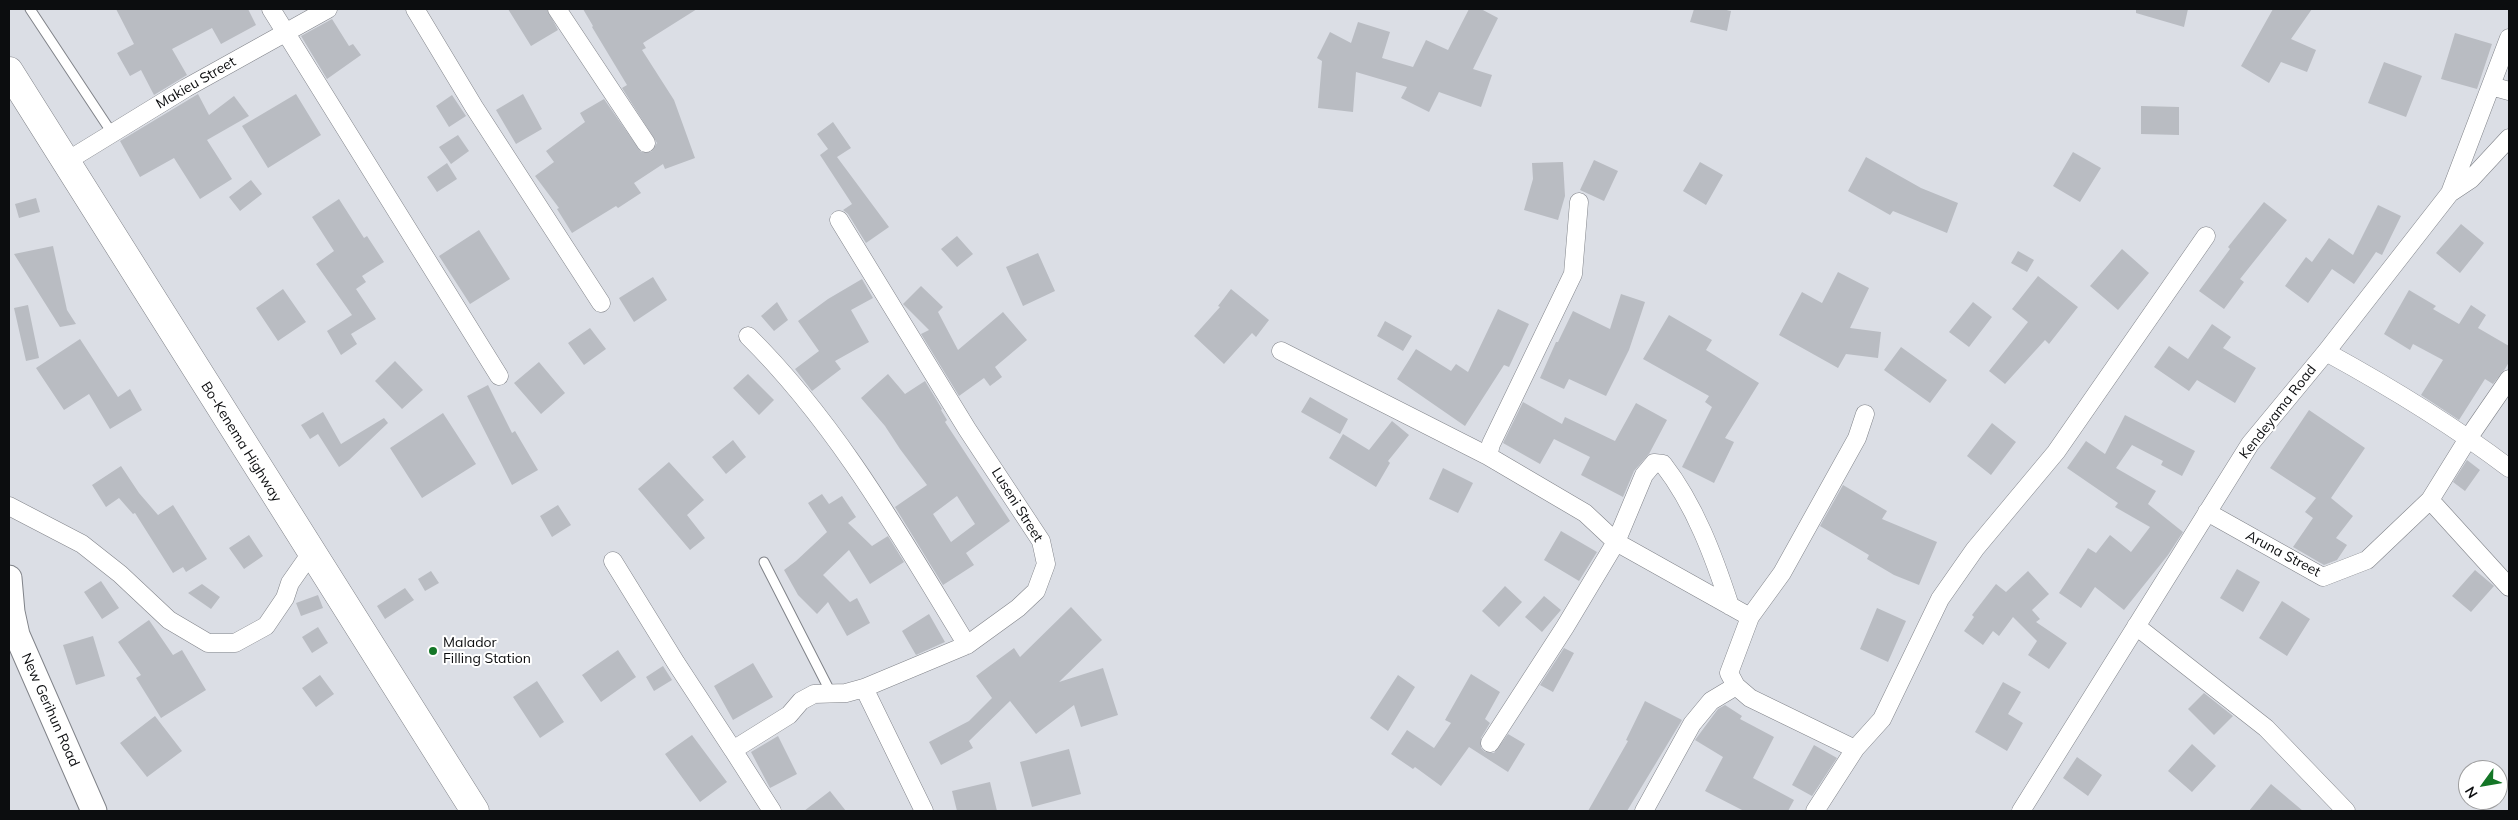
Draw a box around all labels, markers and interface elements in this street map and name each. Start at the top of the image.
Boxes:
street label: Makieu Street [153,53,239,113]
street label: Kendeyama Road [2236,362,2320,462]
street label: Bo-Kenema Highway [197,379,285,505]
street label: Luseni Street [988,465,1046,545]
street label: Aruna Street [2243,527,2323,581]
place label: Malador Filling Station [443,635,531,668]
marker: Malador Filling Station [427,645,439,657]
street label: New Gerihun Road [17,651,83,769]
north arrow [2458,760,2508,810]
text: N [2461,783,2482,802]

